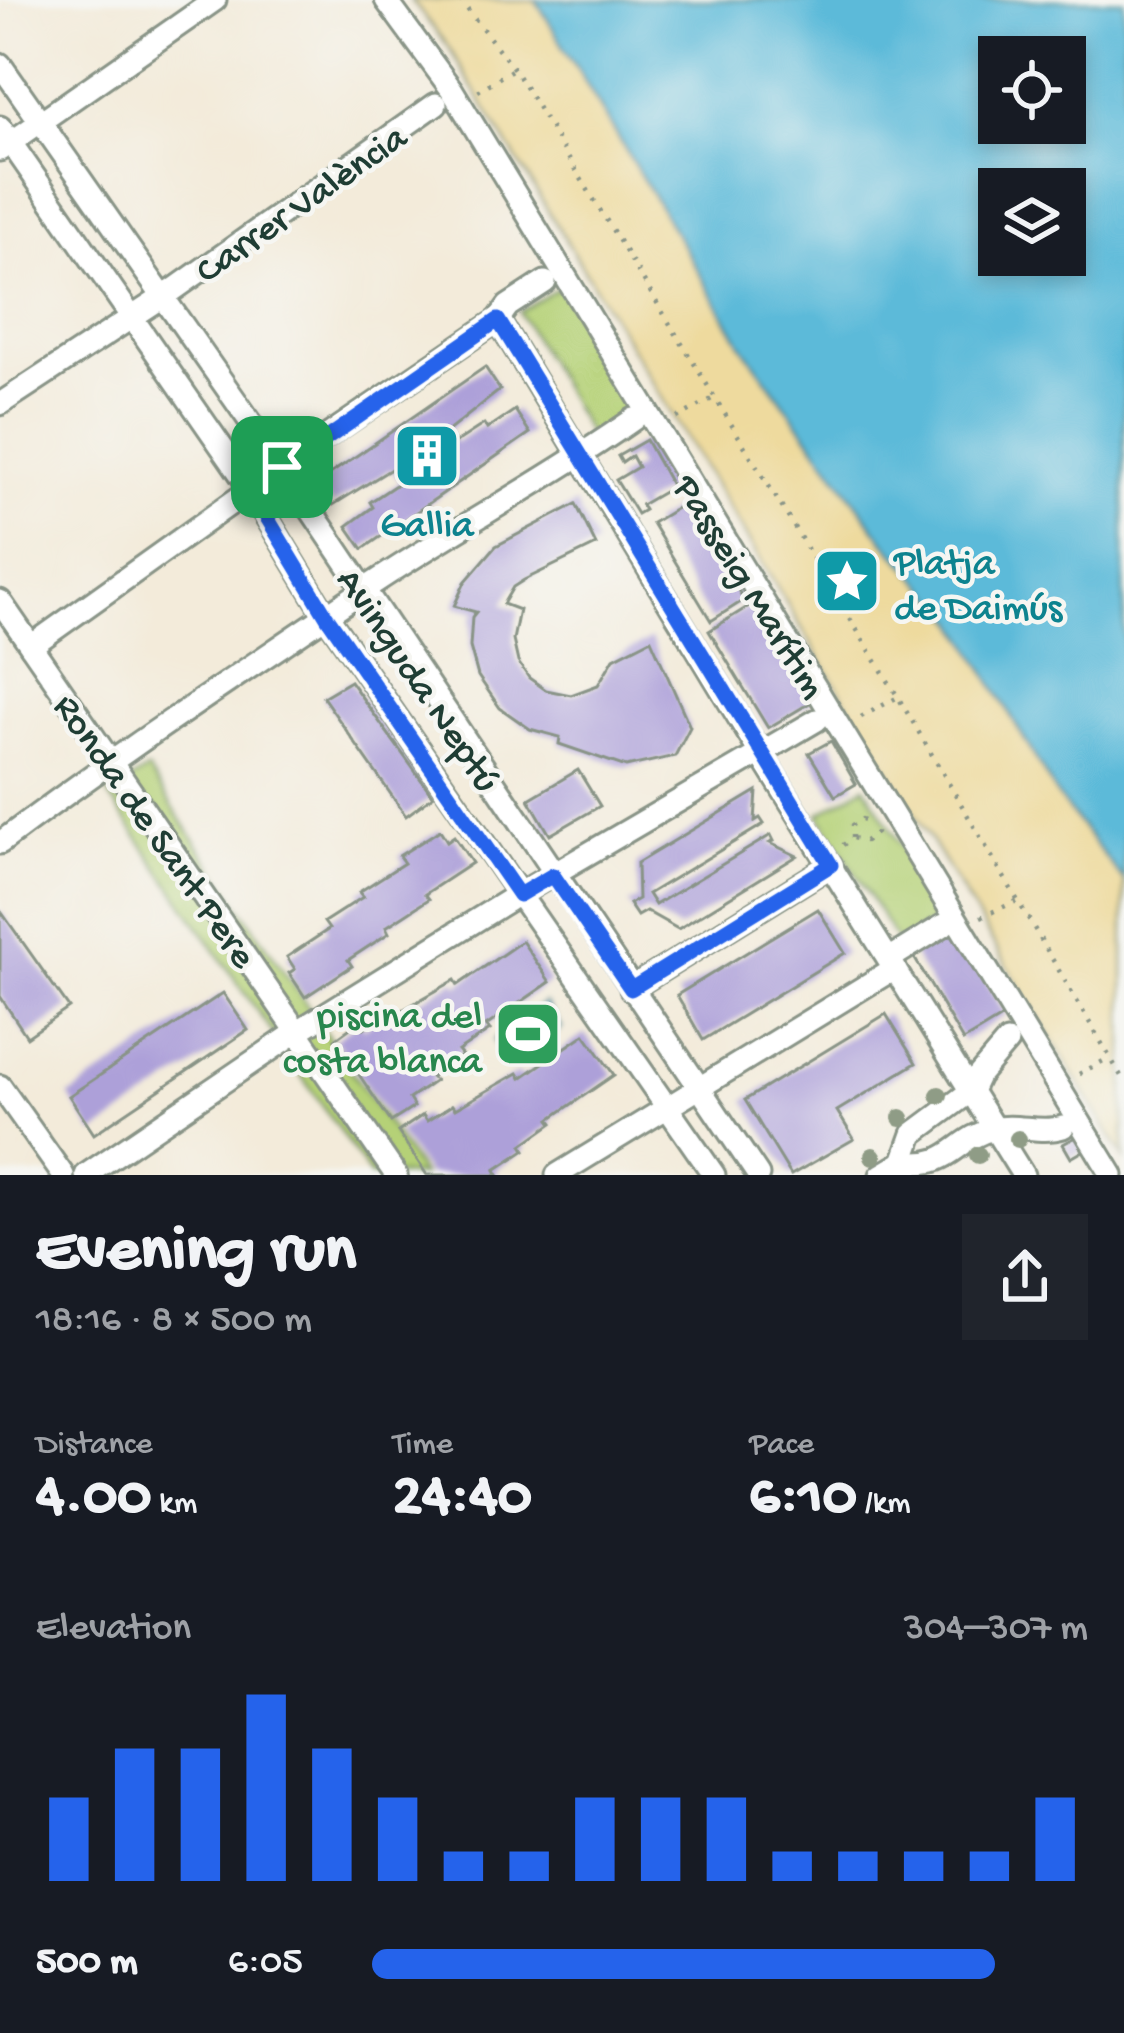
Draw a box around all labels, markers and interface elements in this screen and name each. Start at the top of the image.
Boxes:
map controls [978,36,1086,276]
button: locate [978,36,1086,144]
street label: Carrer València [188,116,419,297]
button: layers [978,168,1086,276]
pin [231,416,333,518]
building icon: Gallia [392,421,462,491]
icon: arrive [249,434,315,500]
street label: Passeig Marítim [659,467,834,709]
place label: Gallia [380,505,475,551]
place label: Platja de Daimús [892,543,1064,634]
place icon: Platja de Daimús [812,546,882,616]
street label: Avinguda Neptú [323,561,507,803]
street label: Ronda de Sant Pere [40,687,265,980]
place label: piscina del costa blanca [283,996,483,1087]
sports icon: piscina del costa blanca [493,999,563,1069]
button: share [962,1214,1088,1340]
text: Evening run [36,1215,356,1293]
text: 18:16 · 8 × 500 m [36,1299,312,1345]
text: Distance [36,1427,153,1465]
text: Time [393,1427,453,1465]
text: Pace [749,1427,814,1465]
text: 4.00 [36,1465,151,1535]
text: 24:40 [393,1465,532,1535]
text: 6:10 [749,1465,857,1535]
text: km [151,1486,197,1524]
text: /km [857,1486,911,1524]
text: Elevation [36,1607,191,1653]
text: 304–307 m [904,1607,1088,1653]
text: 500 m [36,1941,138,1987]
text: 6:05 [228,1941,303,1987]

